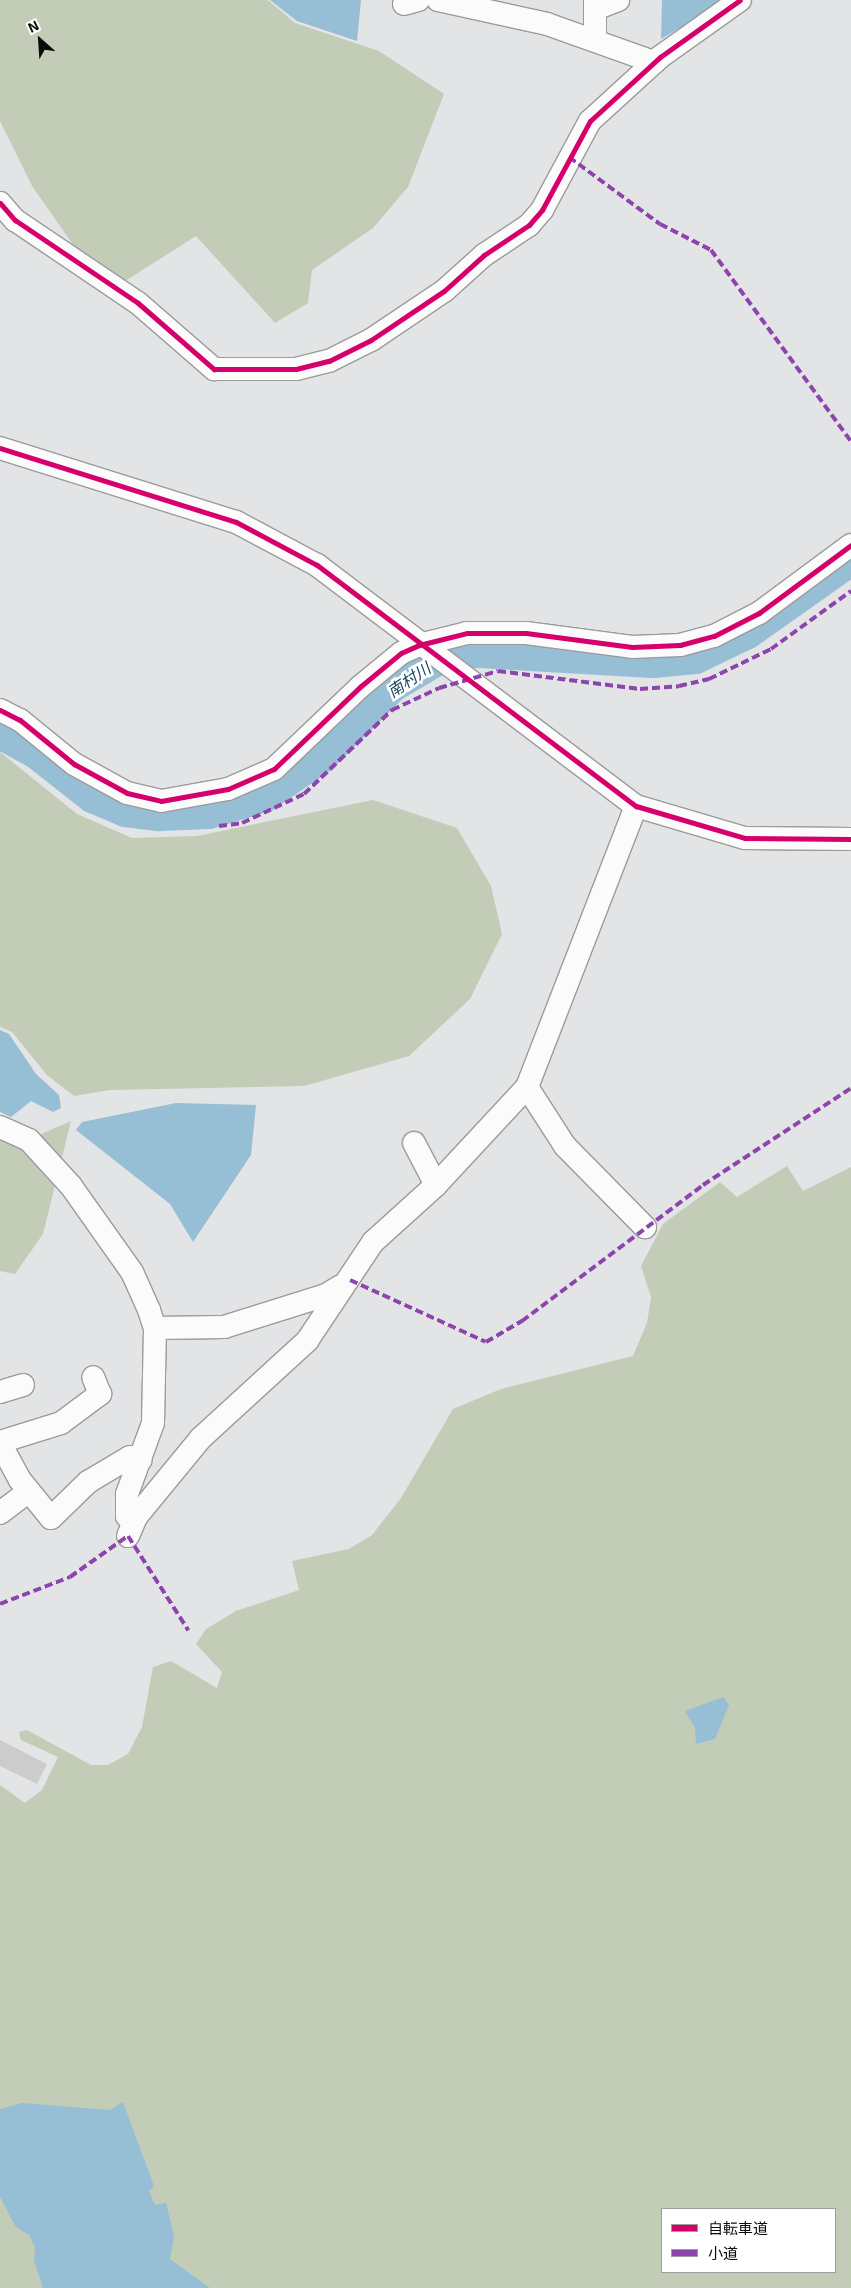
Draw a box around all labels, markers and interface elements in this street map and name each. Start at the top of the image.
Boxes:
north arrow [15,15,65,65]
text: N [25,16,41,36]
water label: 南村川 [384,659,434,701]
legend [661,2208,836,2273]
text: 自転車道 [708,2219,768,2237]
text: 小道 [708,2244,738,2262]

